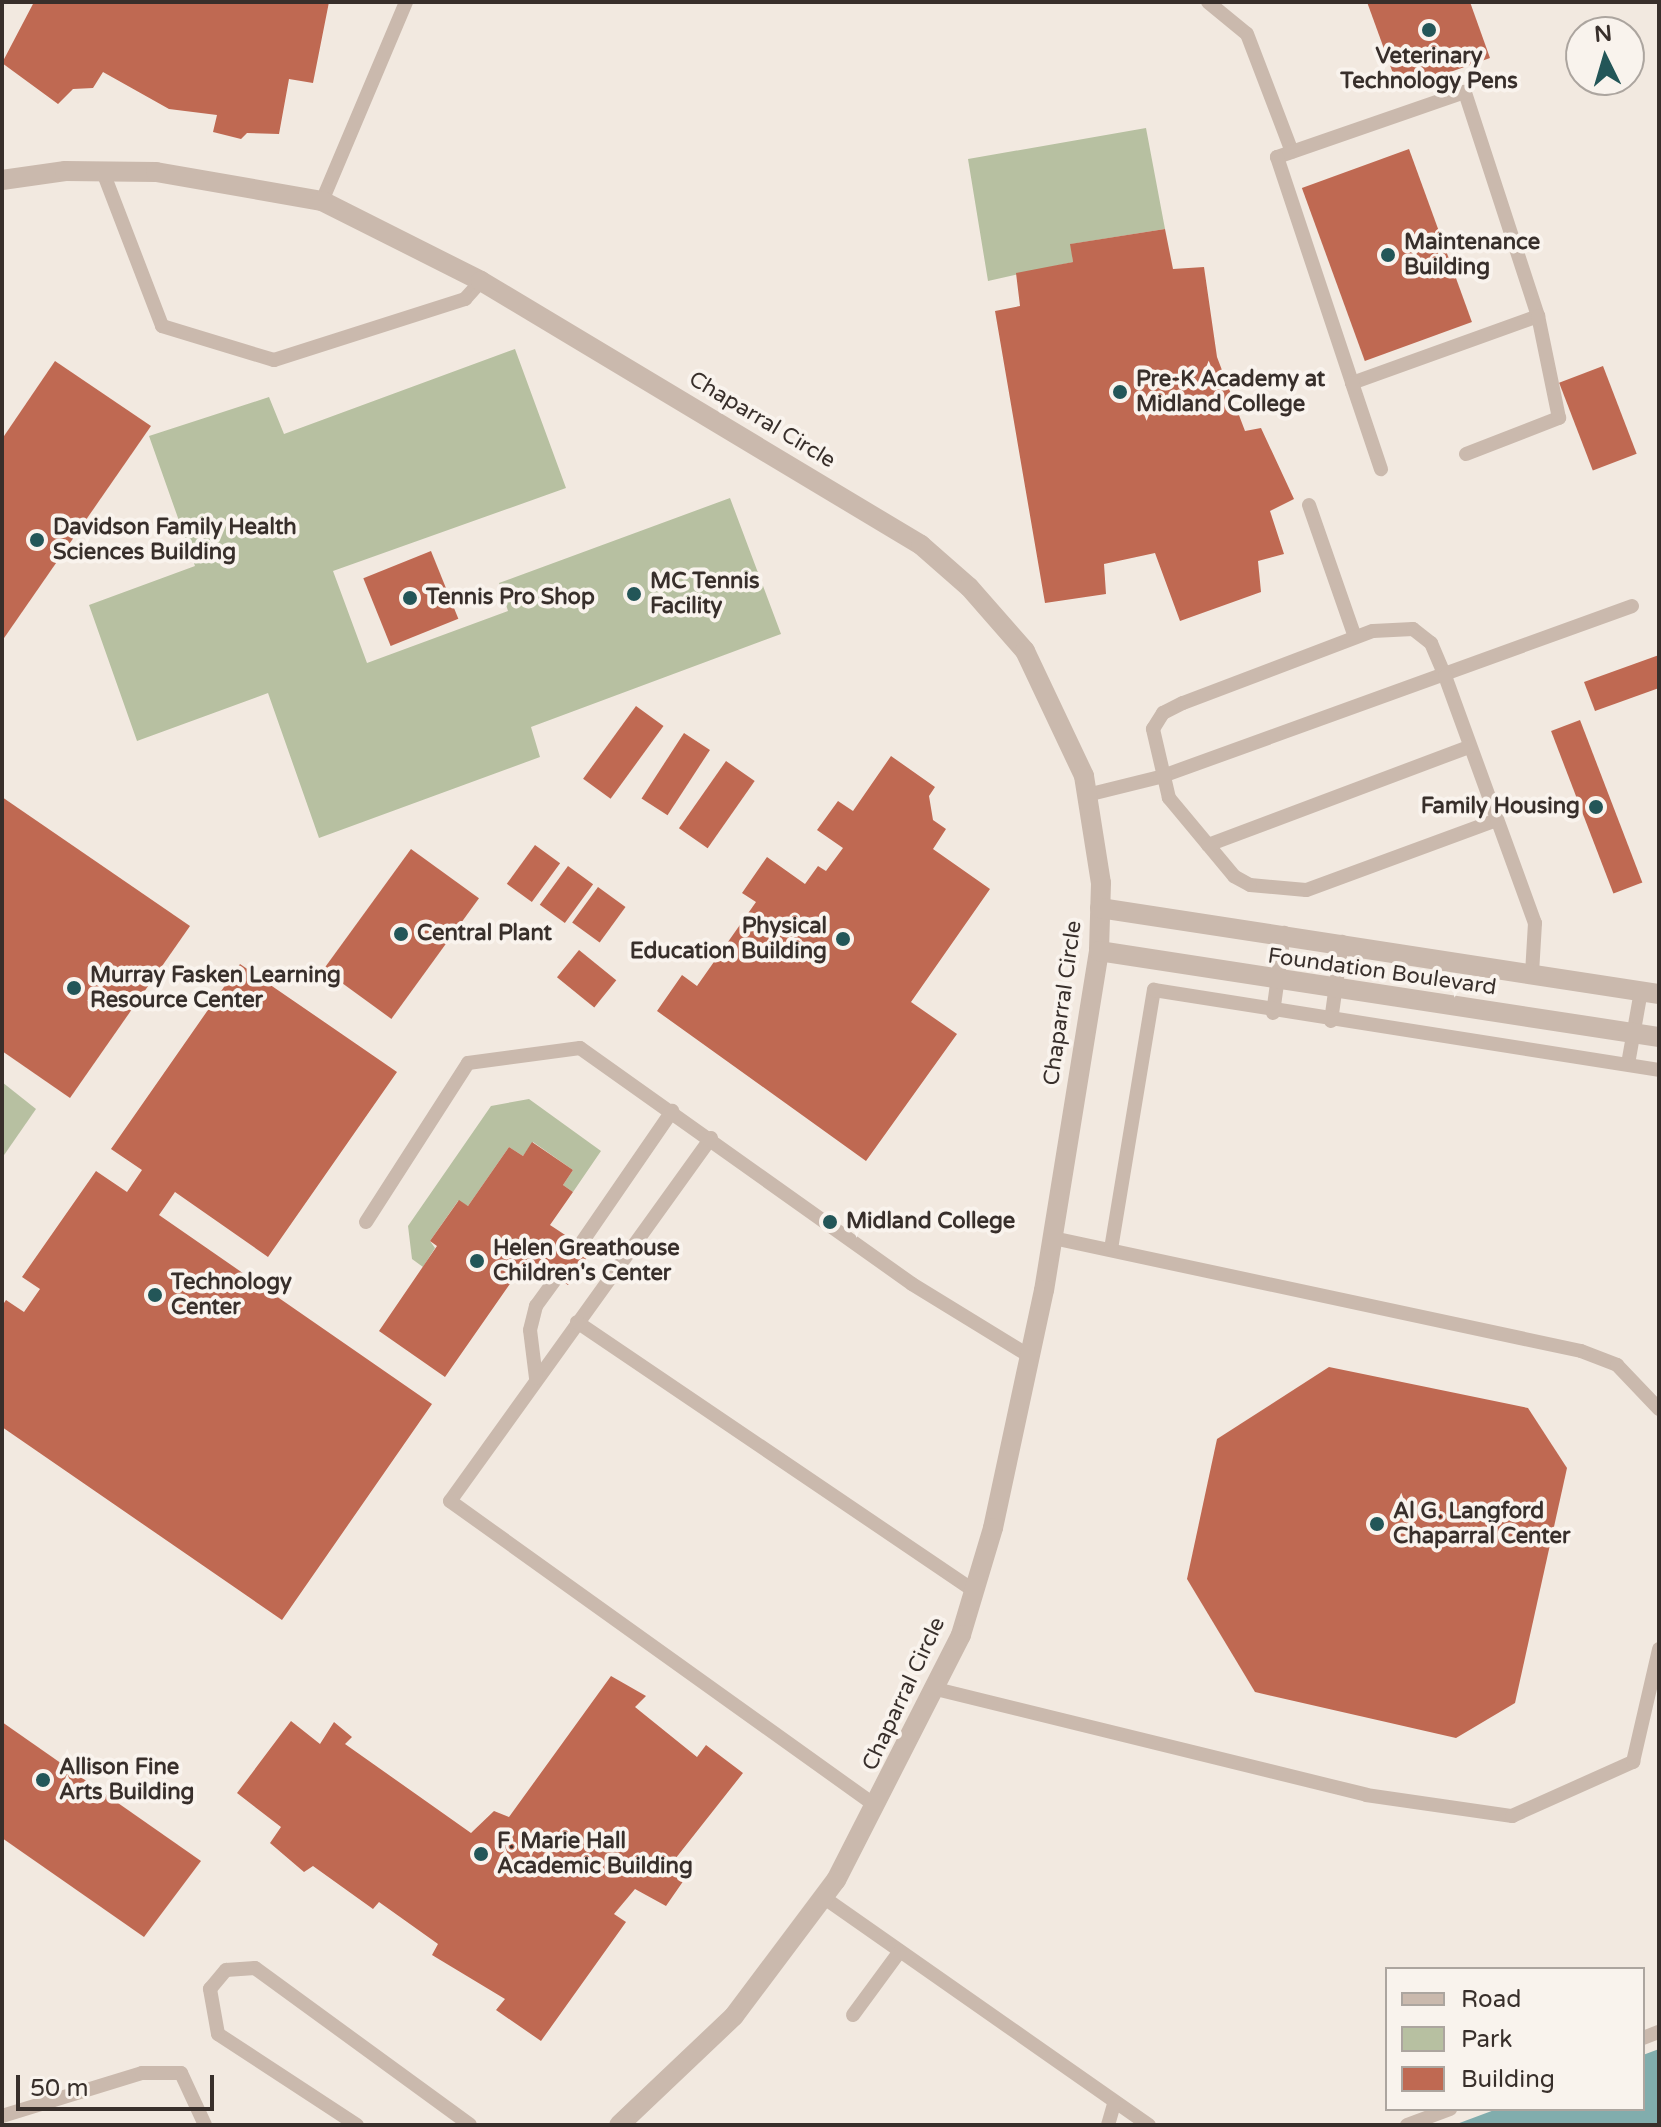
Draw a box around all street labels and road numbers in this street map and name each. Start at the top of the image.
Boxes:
street label: Chaparral Circle [684,366,840,474]
street label: Chaparral Circle [1038,919,1088,1087]
street label: Foundation Boulevard [1266,943,1498,1001]
street label: Chaparral Circle [857,1613,951,1775]

